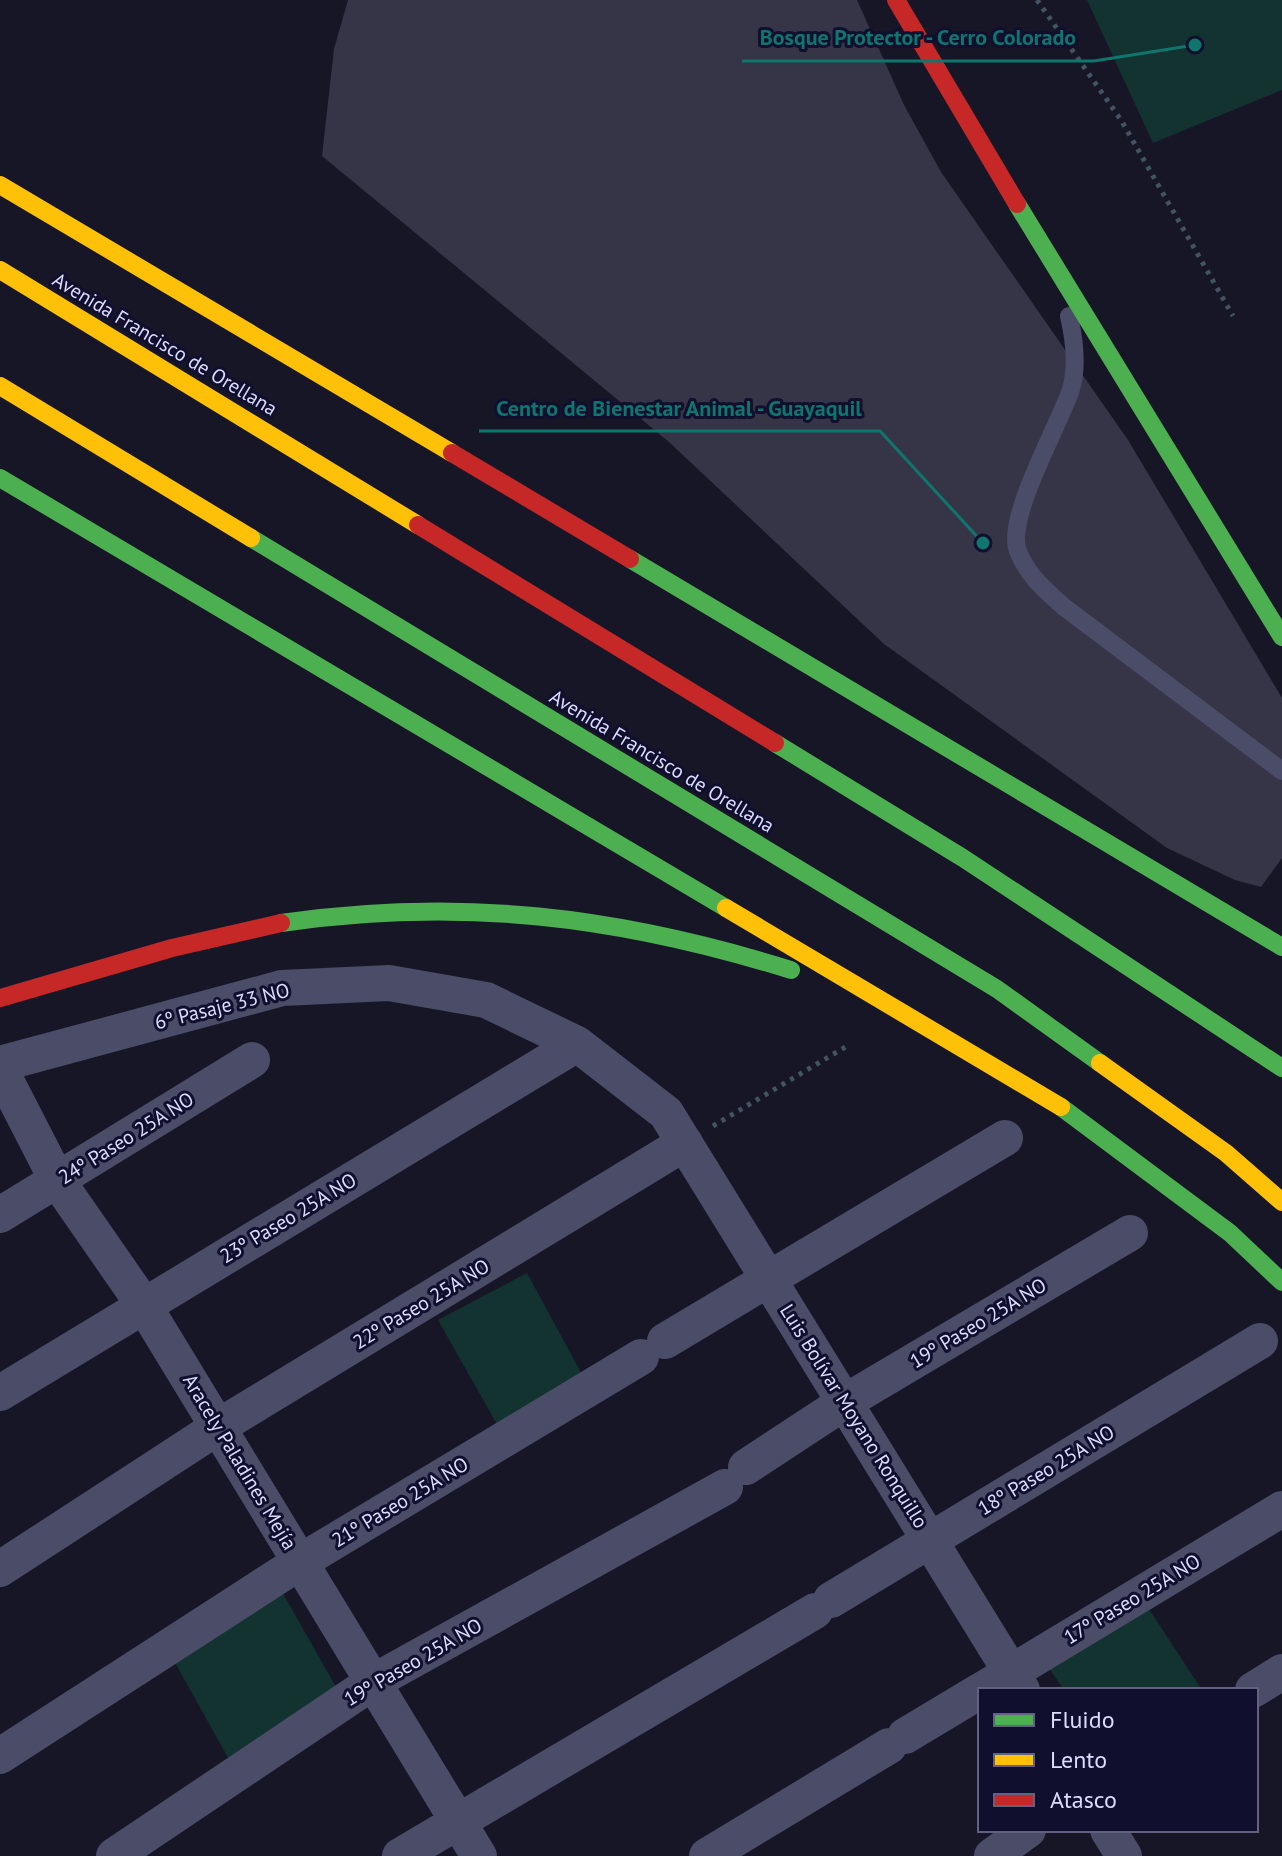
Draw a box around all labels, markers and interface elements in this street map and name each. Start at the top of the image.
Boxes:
callout: Bosque Protector - Cerro Colorado [742,15,1094,61]
text: Bosque Protector - Cerro Colorado [760,23,1076,51]
street label: Avenida Francisco de Orellana [48,266,282,422]
callout: Centro de Bienestar Animal - Guayaquil [479,385,880,431]
text: Centro de Bienestar Animal - Guayaquil [496,394,862,422]
street label: Avenida Francisco de Orellana [545,683,779,839]
street label: 6º Pasaje 33 NO [152,977,292,1035]
street label: 24º Paseo 25A NO [53,1086,199,1190]
street label: 23º Paseo 25A NO [215,1167,361,1269]
street label: 22º Paseo 25A NO [348,1253,494,1355]
street label: 19º Paseo 25A NO [905,1272,1051,1374]
street label: Luis Bolívar Moyano Ronquillo [774,1299,934,1533]
street label: Aracely Paladines Mejía [177,1369,303,1555]
street label: 18º Paseo 25A NO [973,1419,1119,1521]
street label: 21º Paseo 25A NO [327,1451,473,1553]
street label: 17º Paseo 25A NO [1059,1548,1205,1650]
street label: 19º Paseo 25A NO [339,1612,487,1712]
legend [978,1688,1258,1832]
text: Fluido [1050,1704,1115,1735]
text: Lento [1050,1744,1107,1775]
text: Atasco [1050,1784,1117,1815]

